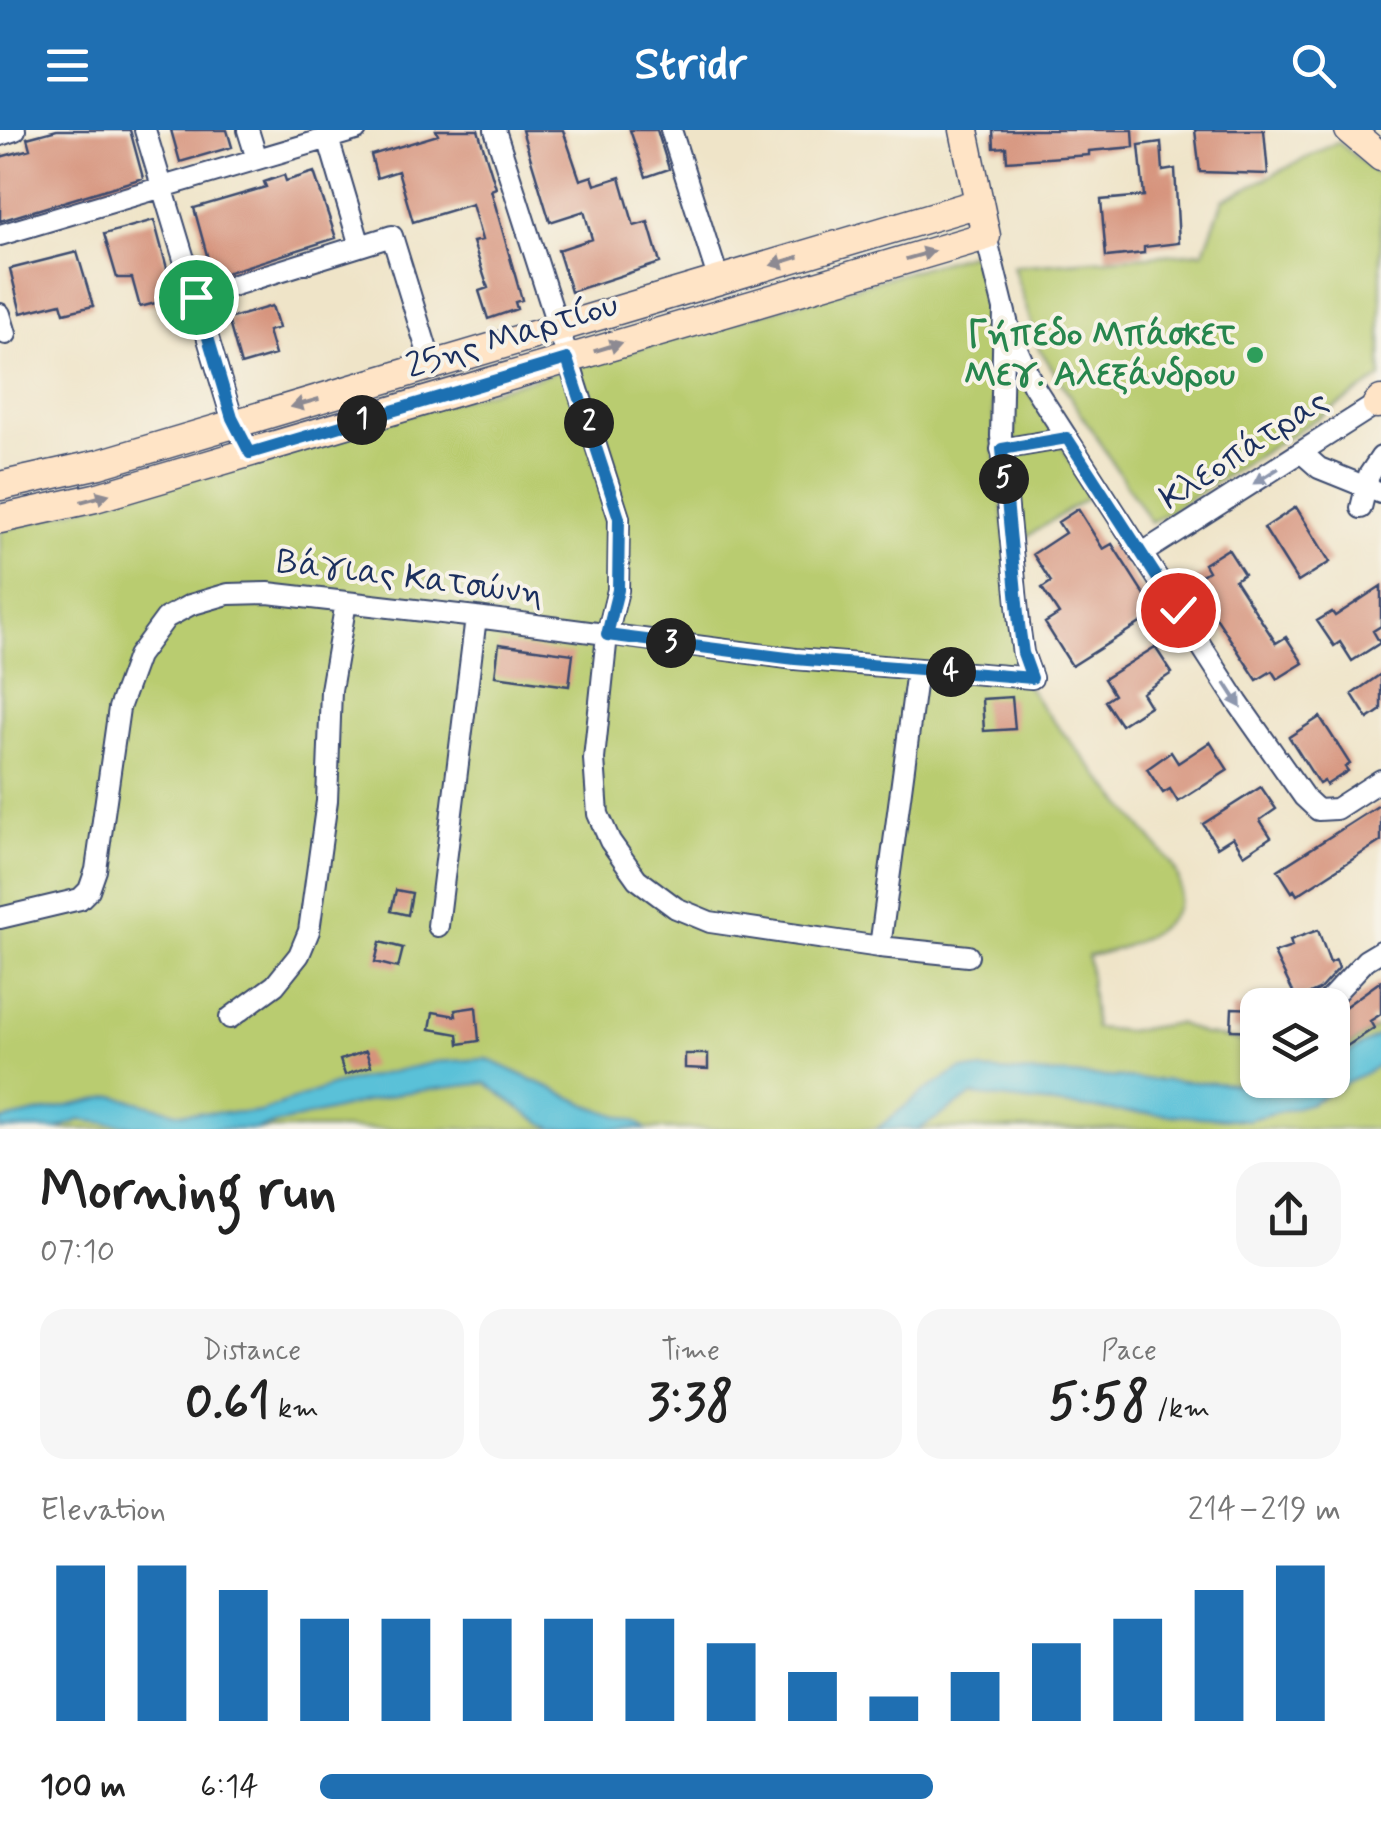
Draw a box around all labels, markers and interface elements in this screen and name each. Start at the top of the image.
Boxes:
text: Stridr [634,36,747,95]
icon: menu [40,38,95,93]
icon: search [1286,38,1341,93]
one-way arrow [905,247,936,262]
one-way arrow [769,254,800,269]
pin [154,255,239,340]
icon: arrive [169,270,224,325]
street label: 25ης Μαρτίου [400,282,624,390]
place label: Γήπεδο Μπάσκετ Μεγ. Αλεξάνδρου [964,312,1236,398]
one-way arrow [594,338,624,353]
marker: Γήπεδο Μπάσκετ Μεγ. Αλεξάνδρου [1244,344,1266,366]
street label: Κλεοπάτρας [1151,378,1337,522]
pin: 1 [337,395,387,445]
one-way arrow [290,396,320,411]
pin: 2 [564,398,614,448]
text: 1 [356,401,368,438]
text: 2 [582,404,596,441]
pin: 5 [979,454,1029,504]
text: 5 [996,460,1012,497]
one-way arrow [1252,466,1280,484]
one-way arrow [80,489,111,505]
street label: Βάγιας Κατσώνη [274,539,546,617]
pin [1136,568,1221,653]
icon: check [1151,583,1206,638]
pin: 3 [646,618,696,668]
text: 3 [665,624,677,661]
pin: 4 [926,647,976,697]
text: 4 [943,653,959,690]
one-way arrow [1223,681,1241,708]
map controls [1240,988,1350,1098]
button: layers [1240,988,1350,1098]
text: Morning run [40,1157,337,1229]
button: share [1236,1162,1341,1267]
text: 07:10 [40,1231,115,1273]
text: Distance [203,1333,301,1370]
text: Time [661,1333,720,1370]
text: Pace [1101,1333,1157,1370]
text: 0.61 [185,1370,270,1436]
text: 3:38 [648,1370,733,1436]
text: 5:58 [1048,1370,1149,1436]
text: km [270,1391,319,1428]
text: /km [1149,1391,1210,1428]
text: Elevation [40,1489,166,1531]
text: 214–219 m [1188,1489,1341,1531]
text: 100 m [40,1766,126,1808]
text: 6:14 [200,1766,259,1808]

